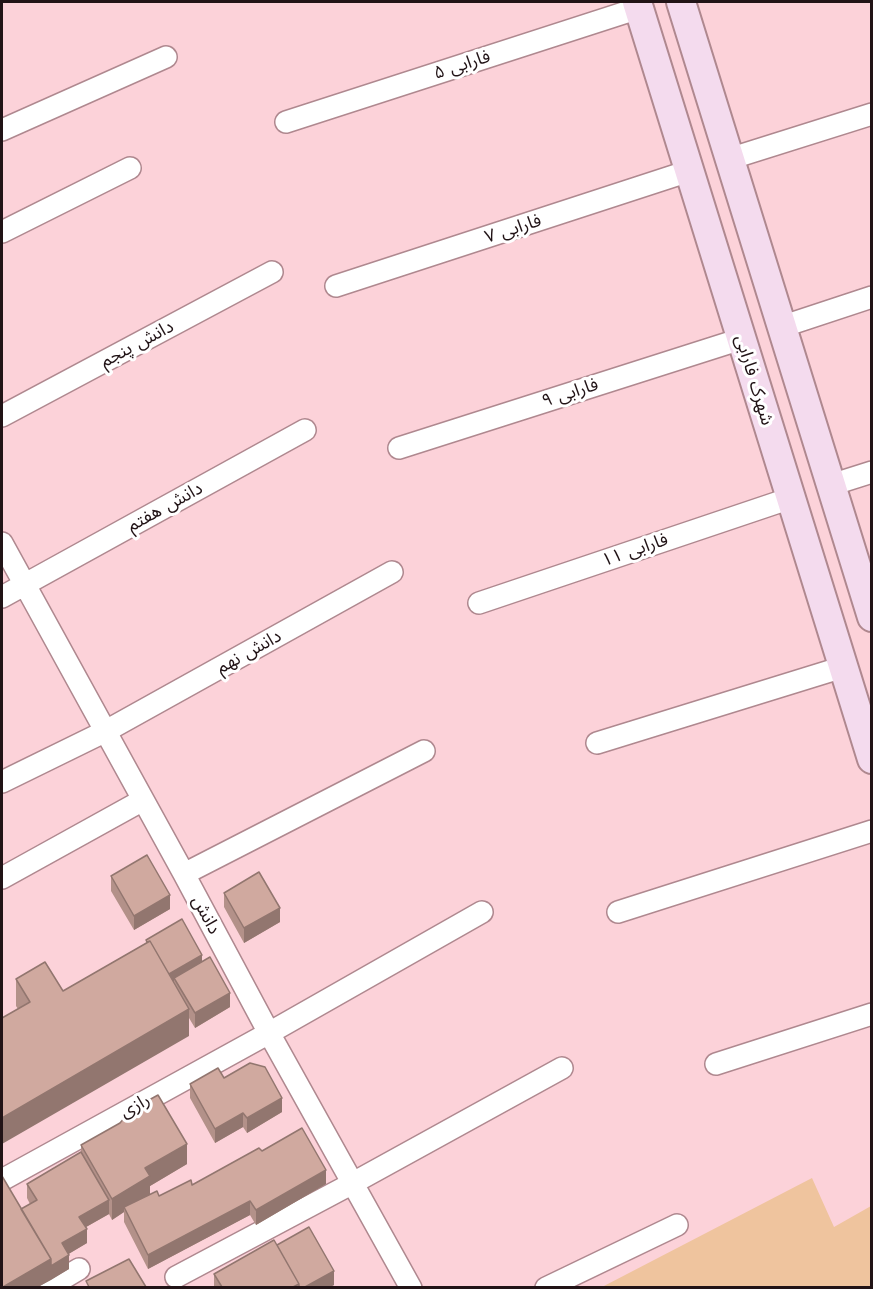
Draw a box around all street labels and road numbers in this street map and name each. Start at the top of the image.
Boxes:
street label: فارابی ۵ [431,46,493,84]
street label: فارابی ۷ [482,210,544,248]
street label: دانش پنجم [97,316,177,372]
street label: شهرک فارابی [730,332,778,428]
street label: فارابی ۹ [539,374,601,412]
street label: دانش هفتم [124,477,206,537]
street label: فارابی ۱۱ [599,529,671,571]
street label: دانش نهم [213,625,285,679]
street label: دانش [187,892,225,938]
street label: رازی [116,1089,154,1123]

